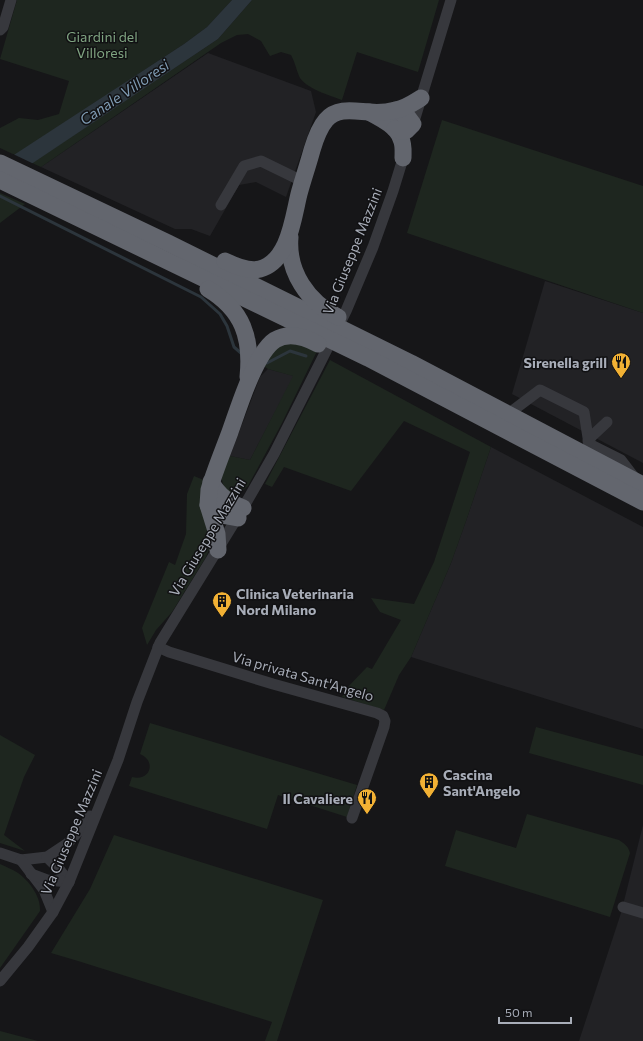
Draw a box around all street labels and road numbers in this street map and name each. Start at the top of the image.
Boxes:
street label: Via Giuseppe Mazzini [319,185,385,317]
street label: Via Giuseppe Mazzini [165,475,249,599]
street label: Via privata Sant'Angelo [230,648,376,704]
street label: Via Giuseppe Mazzini [37,767,105,897]

